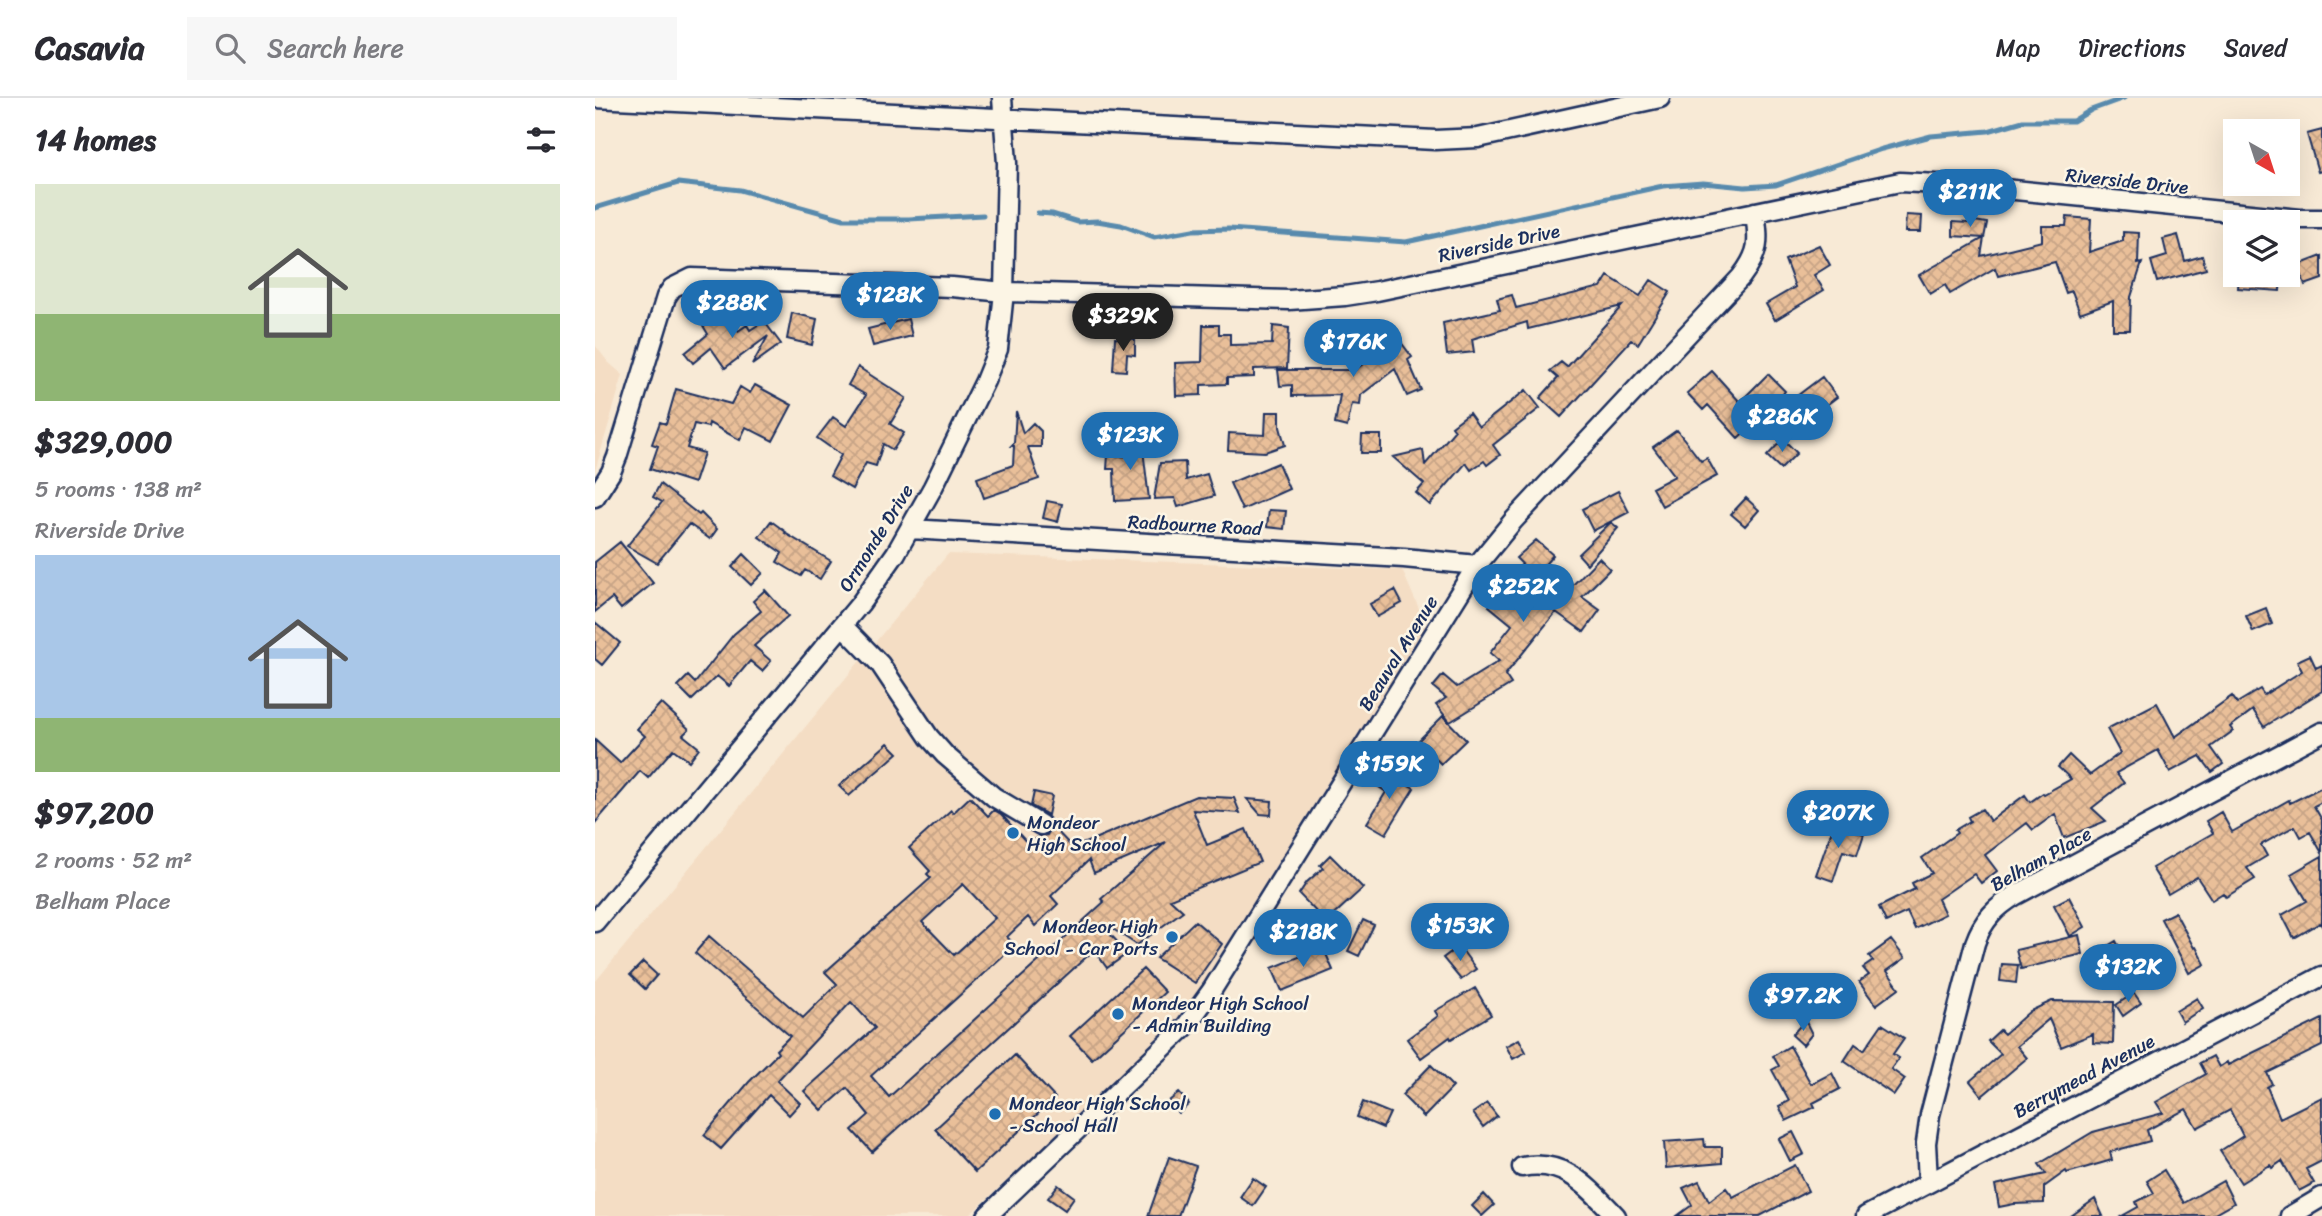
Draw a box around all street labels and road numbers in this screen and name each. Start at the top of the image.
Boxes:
street label: Riverside Drive [2064,158,2190,204]
street label: Riverside Drive [1435,214,1563,272]
street label: Ormonde Drive [830,477,923,599]
street label: Radbourne Road [1127,505,1264,545]
street label: Beauval Avenue [1349,588,1447,717]
street label: Belham Place [1984,817,2098,901]
street label: Berrymead Avenue [2007,1025,2161,1127]

